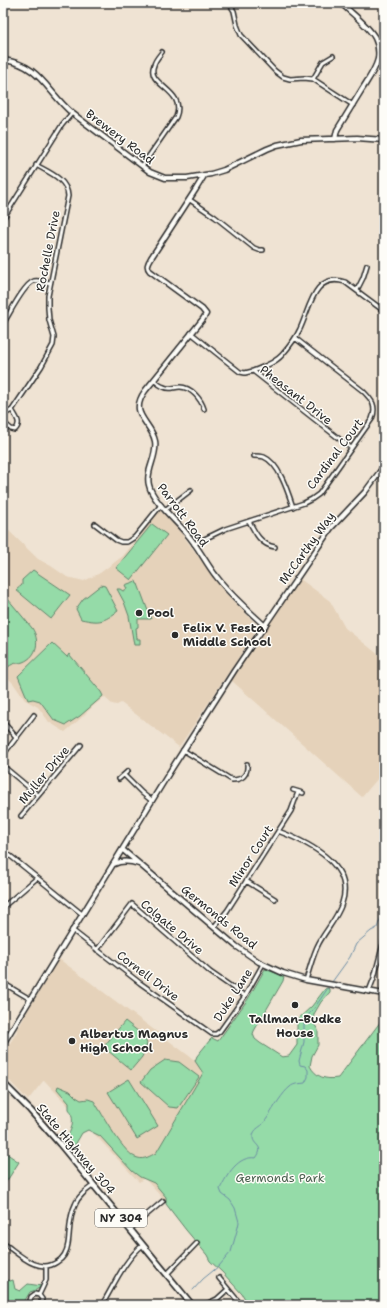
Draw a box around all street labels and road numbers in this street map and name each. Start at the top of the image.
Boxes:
street label: Brewery Road [82,106,158,168]
street label: Rochelle Drive [32,209,64,293]
street label: Pheasant Drive [257,362,336,428]
street label: Cardinal Court [303,415,367,493]
street label: Parrott Road [154,480,212,550]
street label: McCarthy Way [275,509,339,587]
street label: Muller Drive [15,742,73,807]
street label: Minor Court [225,822,277,890]
street label: Germonds Road [178,881,261,953]
street label: Colgate Drive [137,896,207,958]
street label: Cornell Drive [114,947,183,1005]
street label: Duke Lane [210,965,256,1025]
street label: State Highway 304 [33,1100,119,1198]
road number: NY 304 [95,1209,147,1227]

